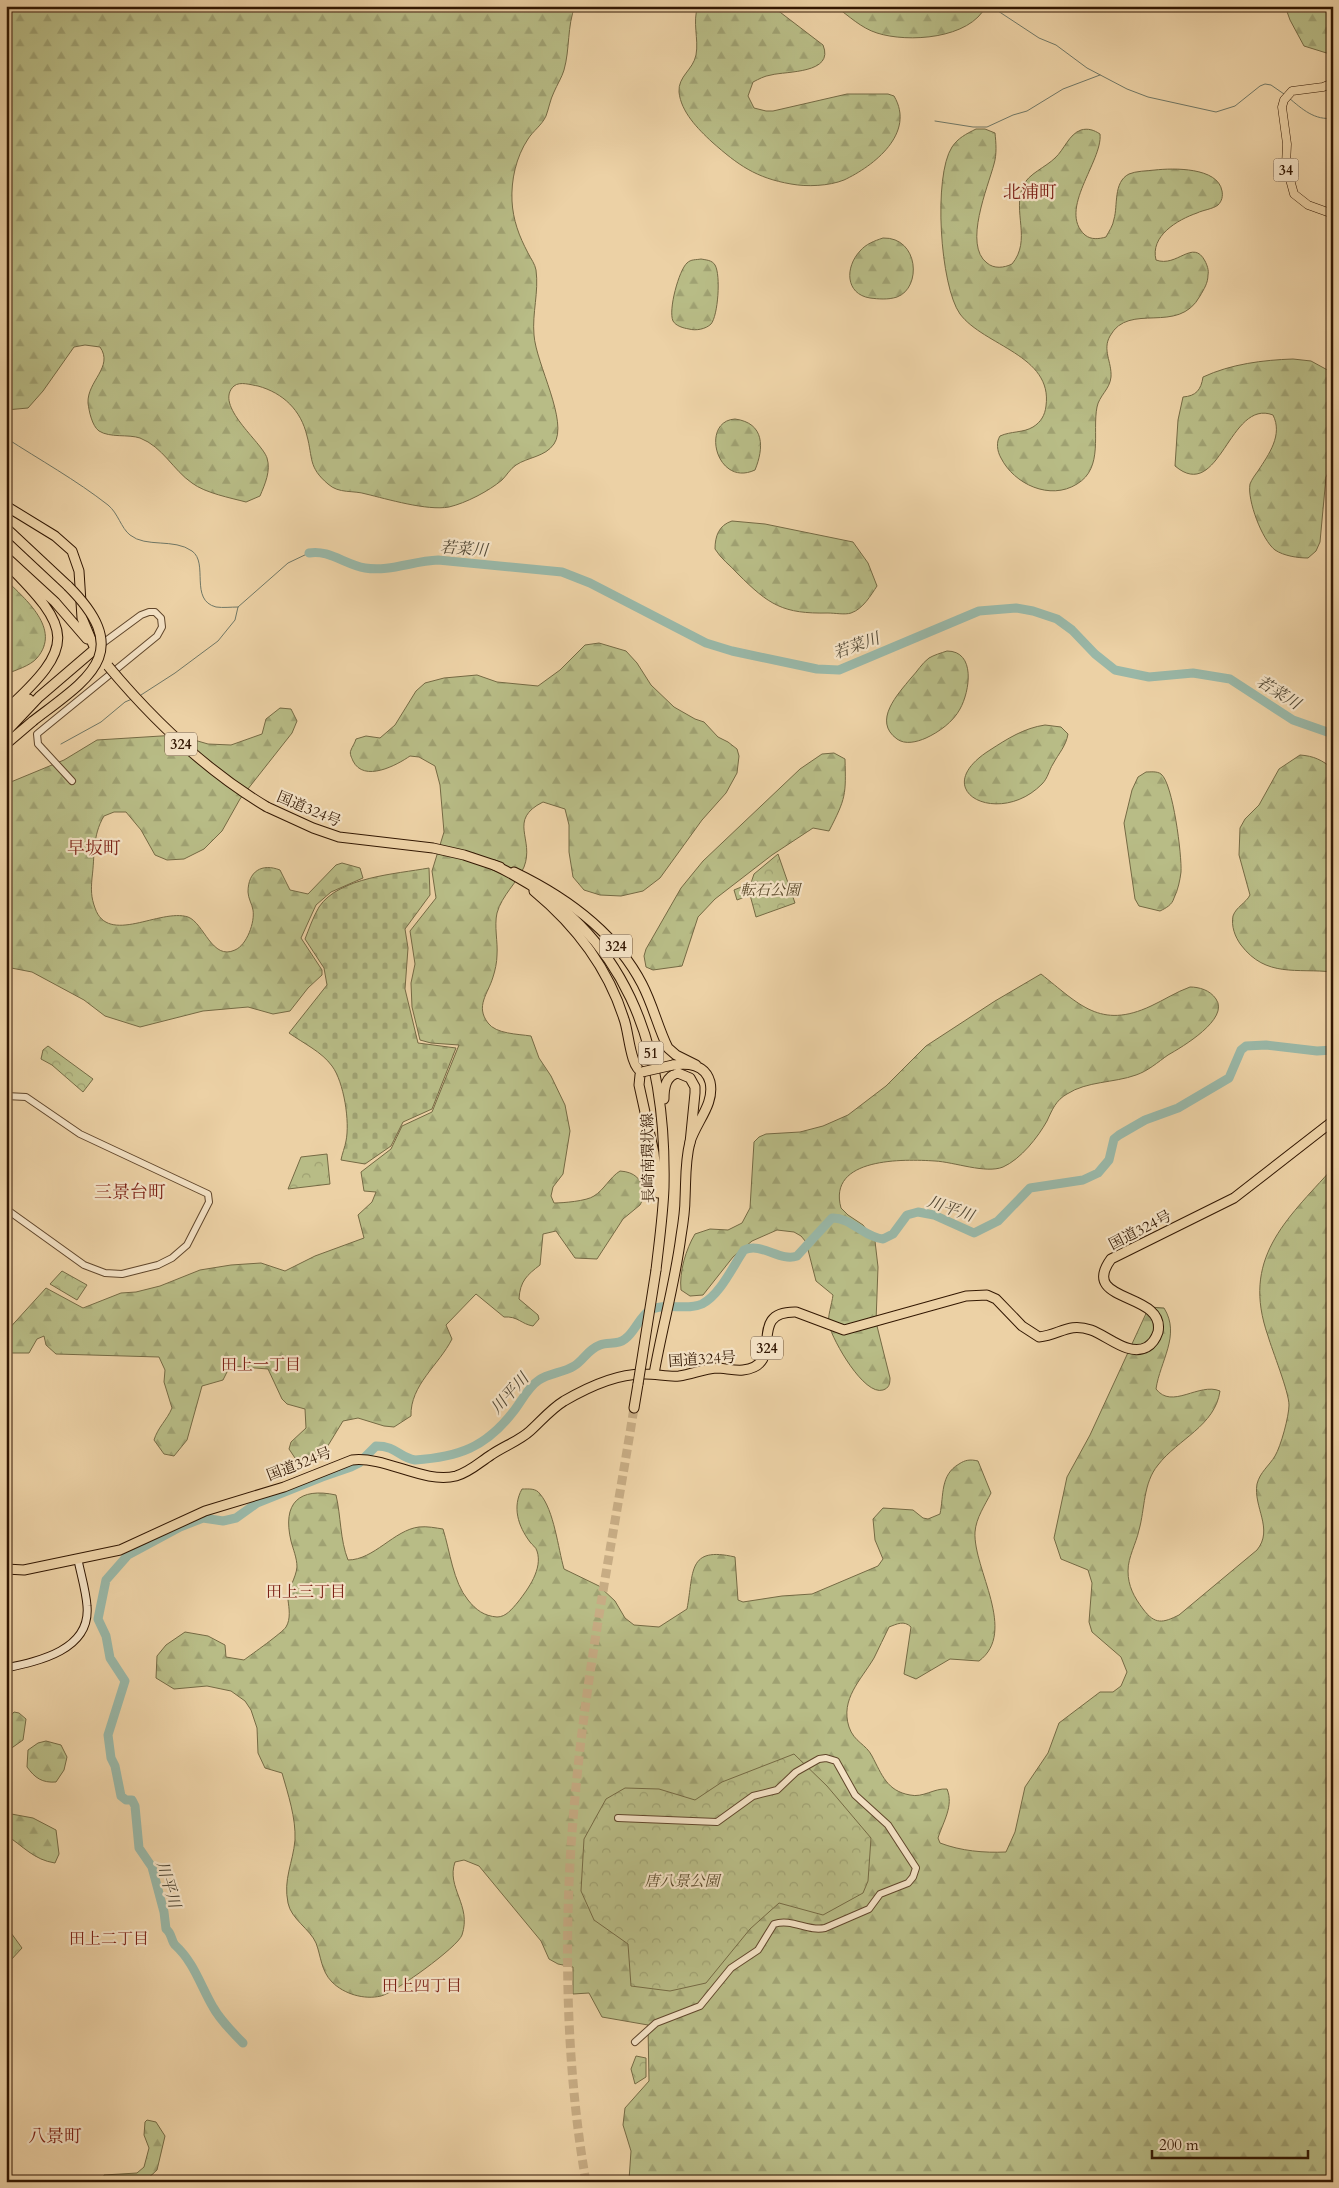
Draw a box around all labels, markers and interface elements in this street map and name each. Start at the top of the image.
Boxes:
road number: 34 [1274,158,1298,182]
district label: 北浦町 [1003,180,1057,205]
water label: 若菜川 [439,536,491,562]
water label: 若菜川 [830,627,885,664]
water label: 若菜川 [1252,671,1306,716]
road number: 324 [165,732,197,756]
street label: 国道324号 [274,786,344,832]
district label: 早坂町 [67,836,121,861]
park label: 転石公園 [740,880,803,900]
road number: 324 [600,934,632,958]
road number: 51 [638,1042,664,1064]
street label: 長崎南環状線 [637,1113,659,1203]
district label: 三景台町 [94,1180,166,1205]
water label: 川平川 [924,1191,979,1228]
street label: 国道324号 [1105,1206,1175,1254]
road number: 324 [751,1336,783,1360]
street label: 国道324号 [667,1347,737,1371]
district label: 田上一丁目 [221,1354,301,1376]
water label: 川平川 [486,1367,535,1419]
street label: 国道324号 [264,1442,334,1486]
district label: 田上三丁目 [266,1581,346,1603]
water label: 川平川 [151,1858,186,1912]
park label: 唐八景公園 [644,1871,722,1891]
district label: 田上二丁目 [69,1928,149,1950]
district label: 田上四丁目 [382,1975,462,1997]
district label: 八景町 [28,2124,82,2149]
scale bar [1152,2128,1308,2160]
text: 200 m [1159,2135,1199,2155]

